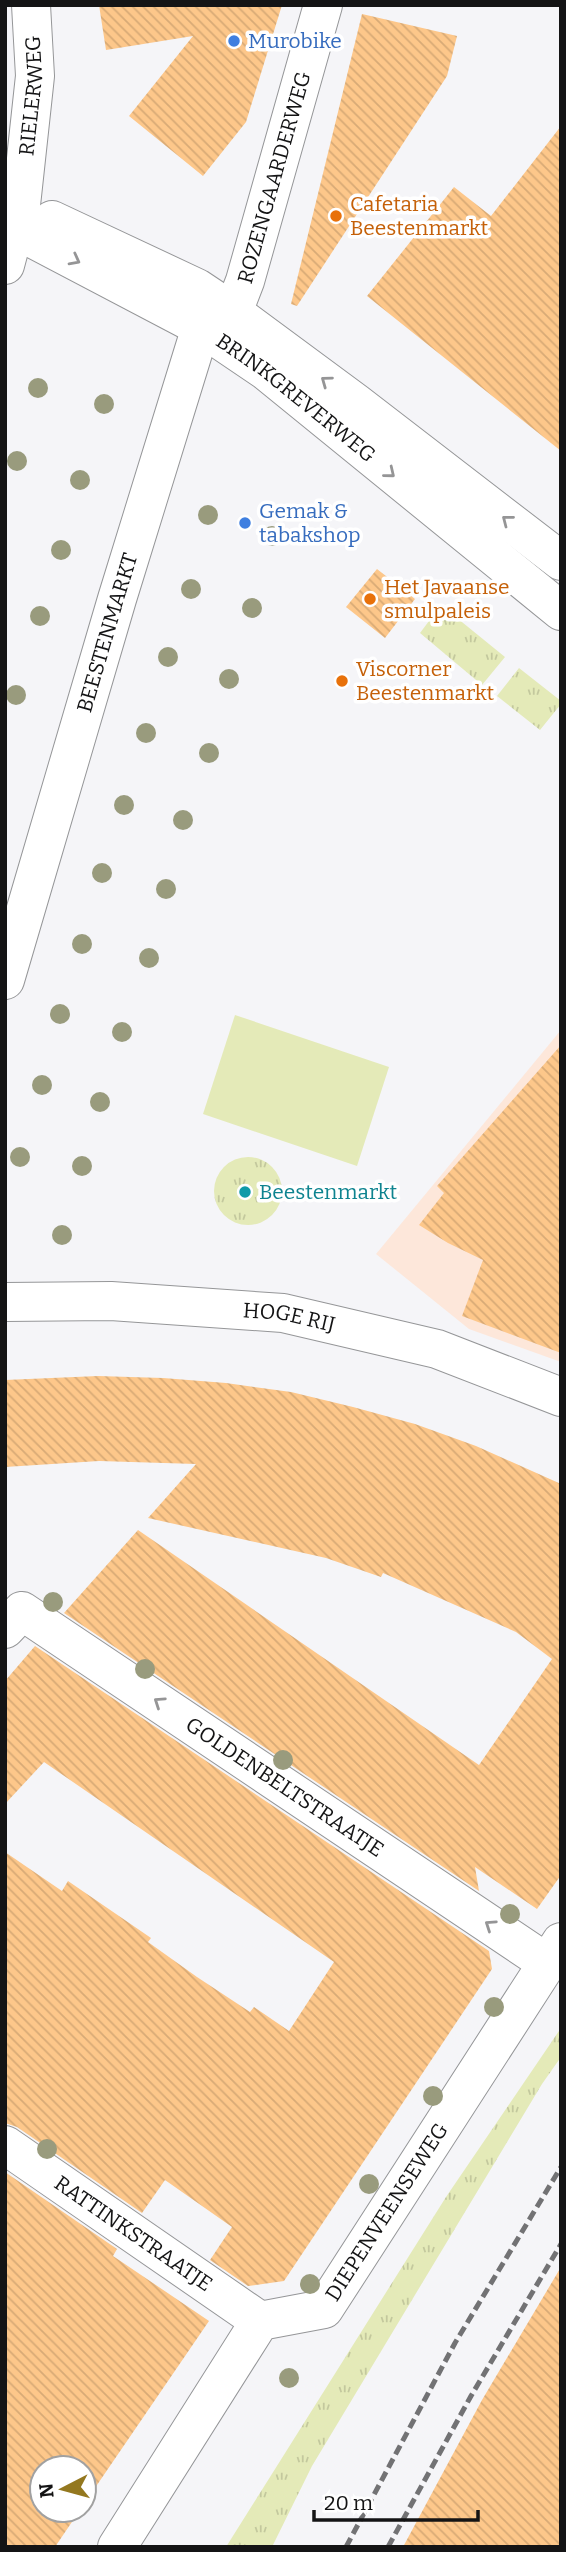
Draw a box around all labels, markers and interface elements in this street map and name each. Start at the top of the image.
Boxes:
place label: Murobike [248,28,342,54]
marker: Murobike [226,33,242,49]
street label: RIELERWEG [13,35,48,157]
street label: ROZENGAARDERWEG [232,69,317,287]
place label: Cafetaria Beestenmarkt [350,191,488,241]
marker: Cafetaria Beestenmarkt [328,208,344,224]
one-way arrow [68,252,81,265]
street label: BRINKGREVERWEG [211,328,381,468]
one-way arrow [322,377,334,389]
one-way arrow [382,465,395,477]
place label: Gemak & tabakshop [259,498,361,548]
marker: Gemak & tabakshop [237,515,253,531]
one-way arrow [502,515,514,528]
street label: BEESTENMARKT [71,550,143,716]
place label: Het Javaanse smulpaleis [384,574,510,624]
marker: Het Javaanse smulpaleis [362,591,378,607]
place label: Viscorner Beestenmarkt [356,656,494,706]
marker: Viscorner Beestenmarkt [334,673,350,689]
place label: Beestenmarkt [259,1179,397,1205]
marker: Beestenmarkt [237,1184,253,1200]
street label: HOGE RIJ [242,1297,338,1338]
one-way arrow [154,1698,167,1710]
street label: GOLDENBELTSTRAATJE [181,1711,389,1863]
one-way arrow [485,1921,498,1933]
street label: DIEPENVEENSEWEG [320,2118,454,2306]
street label: RATTINKSTRAATJE [49,2170,217,2297]
north arrow [28,2454,98,2524]
scale bar [314,2478,478,2522]
text: N [34,2482,59,2499]
text: 20 m [324,2490,373,2516]

